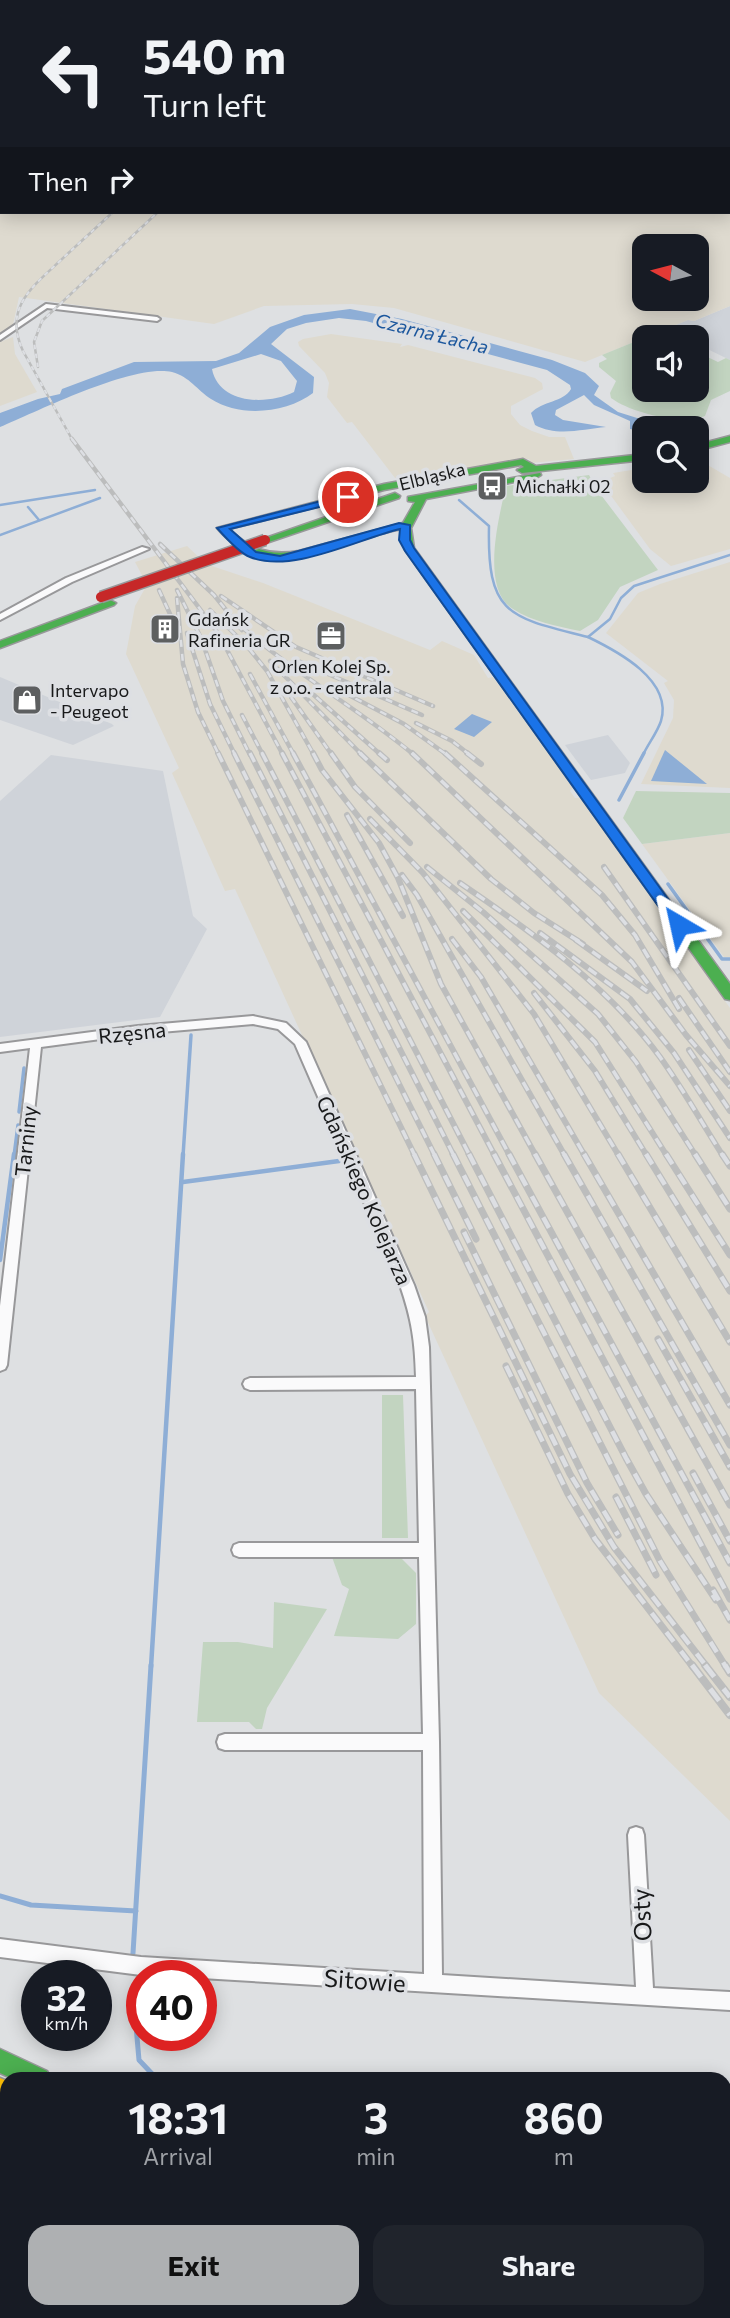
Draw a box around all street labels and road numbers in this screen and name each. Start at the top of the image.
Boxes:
street label: Elbląska [397,457,467,495]
street label: Rzęsna [97,1016,167,1048]
street label: Gdańskiego Kolejarza [312,1092,418,1288]
street label: Tarniny [9,1104,41,1178]
street label: Osty [625,1888,657,1942]
street label: Sitowie [323,1963,407,1997]

